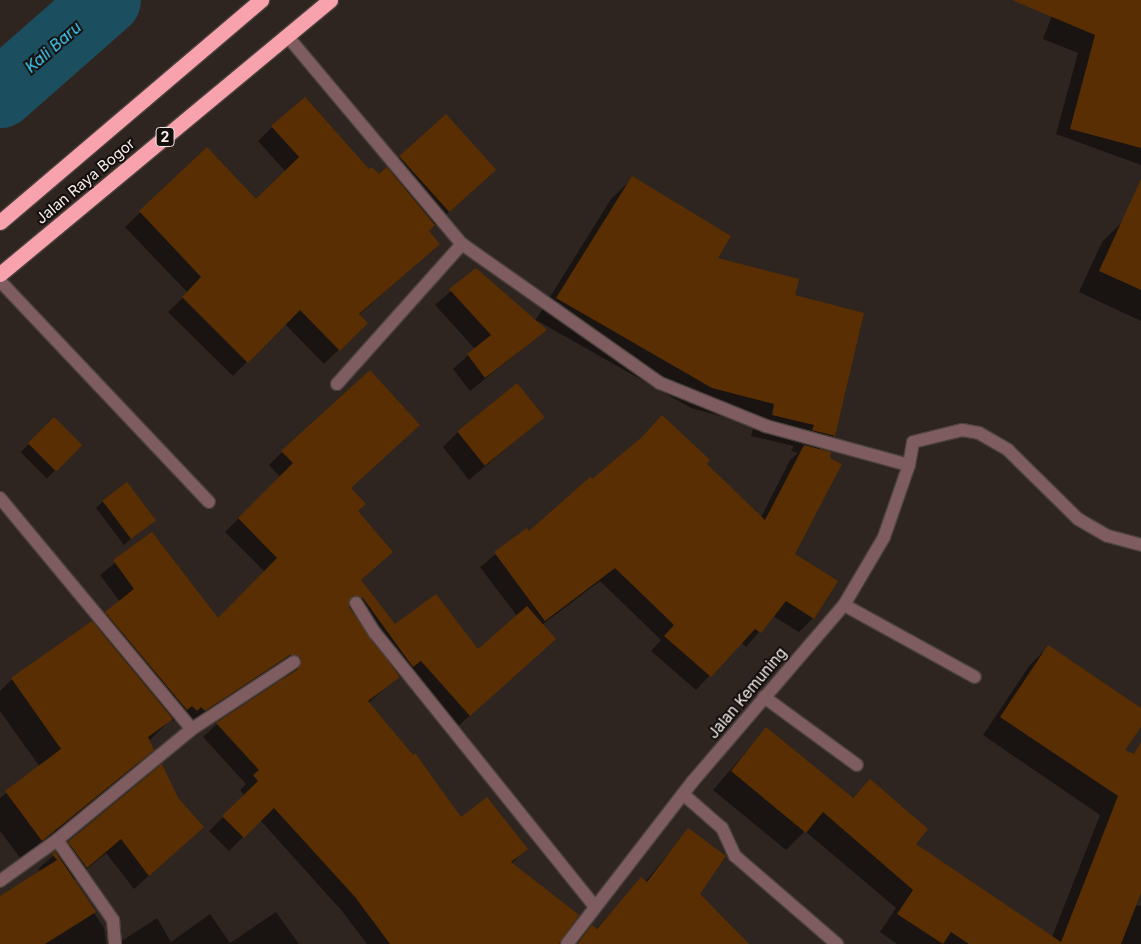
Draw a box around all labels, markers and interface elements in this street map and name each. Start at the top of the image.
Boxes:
water label: Kali Baru [21,17,85,77]
road number: 2 [155,125,175,148]
street label: Jalan Raya Bogor [32,134,138,228]
street label: Jalan Kemuning [704,644,790,742]

